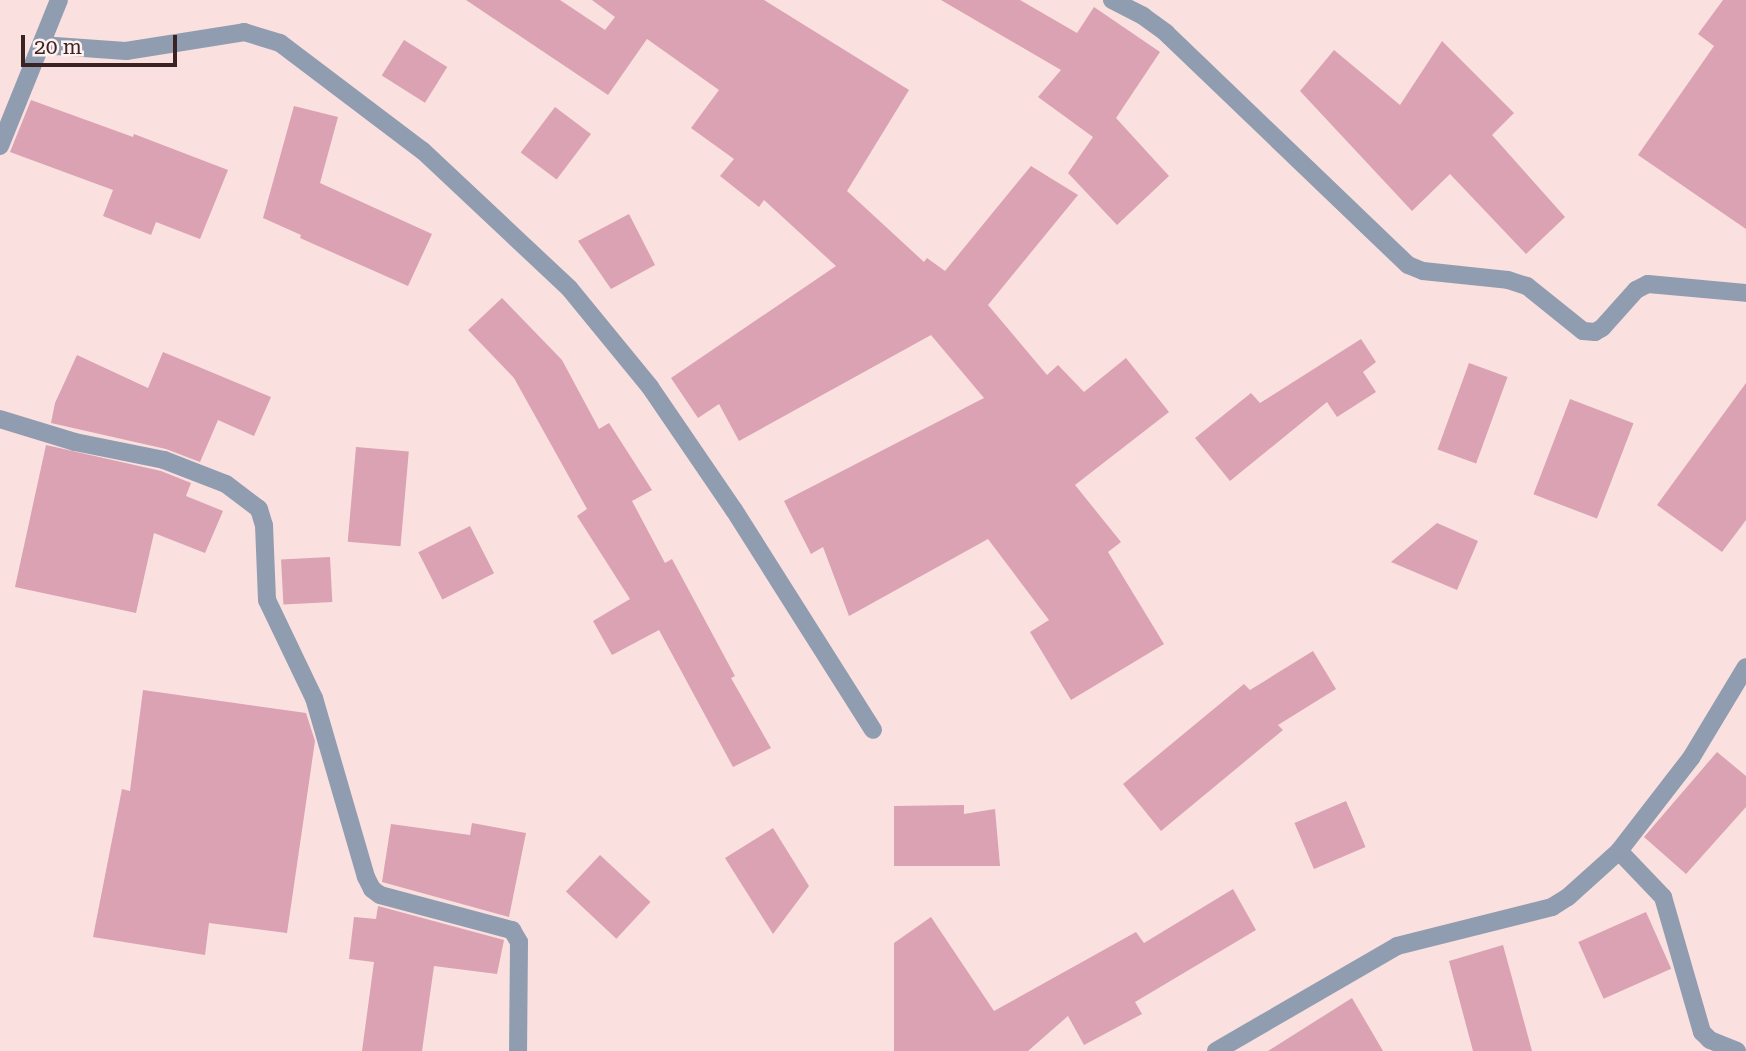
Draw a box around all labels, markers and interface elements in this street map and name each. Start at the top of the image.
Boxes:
scale bar [24,21,180,65]
text: 20 m [34,35,82,59]

